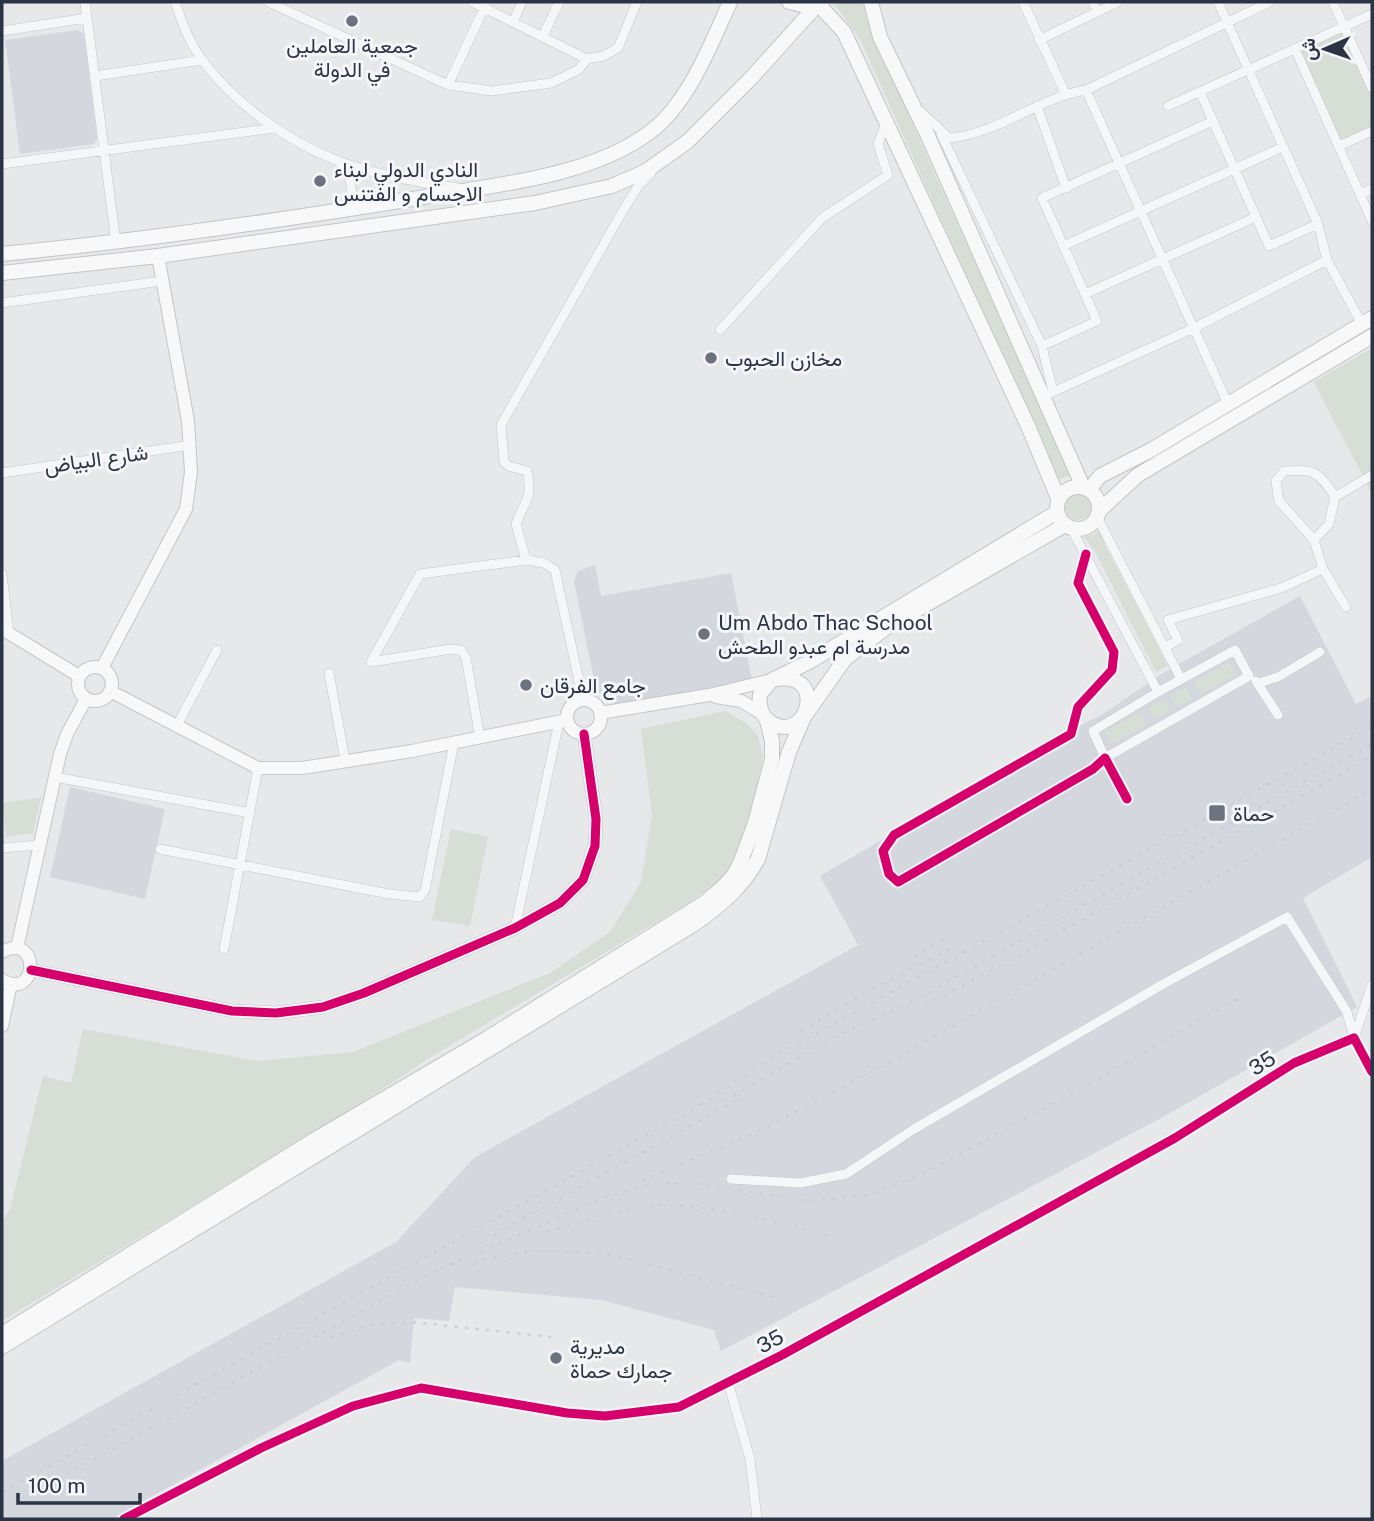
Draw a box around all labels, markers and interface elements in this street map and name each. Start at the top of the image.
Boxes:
marker: جمعية العاملين في الدولة [344,13,360,29]
north arrow [1290,14,1360,84]
place label: جمعية العاملين في الدولة [286,33,418,87]
text: ش [1297,38,1320,61]
place label: النادي الدولي لبناء الاجسام و الفتنس [334,157,483,208]
marker: النادي الدولي لبناء الاجسام و الفتنس [312,173,328,189]
place label: مخازن الحبوب [725,346,842,372]
marker: مخازن الحبوب [703,350,719,366]
street label: شارع البياض [42,439,150,481]
place label: Um Abdo Thac School مدرسة ام عبدو الطحش [718,610,933,661]
marker: Um Abdo Thac School مدرسة ام عبدو الطحش [696,626,712,642]
place label: جامع الفرقان [540,673,646,700]
marker: جامع الفرقان [518,677,534,693]
place label: حماة [1233,801,1274,826]
marker: حماة [1207,803,1227,823]
street label: 35 [1244,1045,1280,1081]
street label: 35 [752,1324,788,1358]
place label: مديرية جمارك حماة [570,1334,672,1384]
marker: مديرية جمارك حماة [548,1350,564,1366]
scale bar [18,1462,140,1506]
text: 100 m [28,1473,85,1498]

